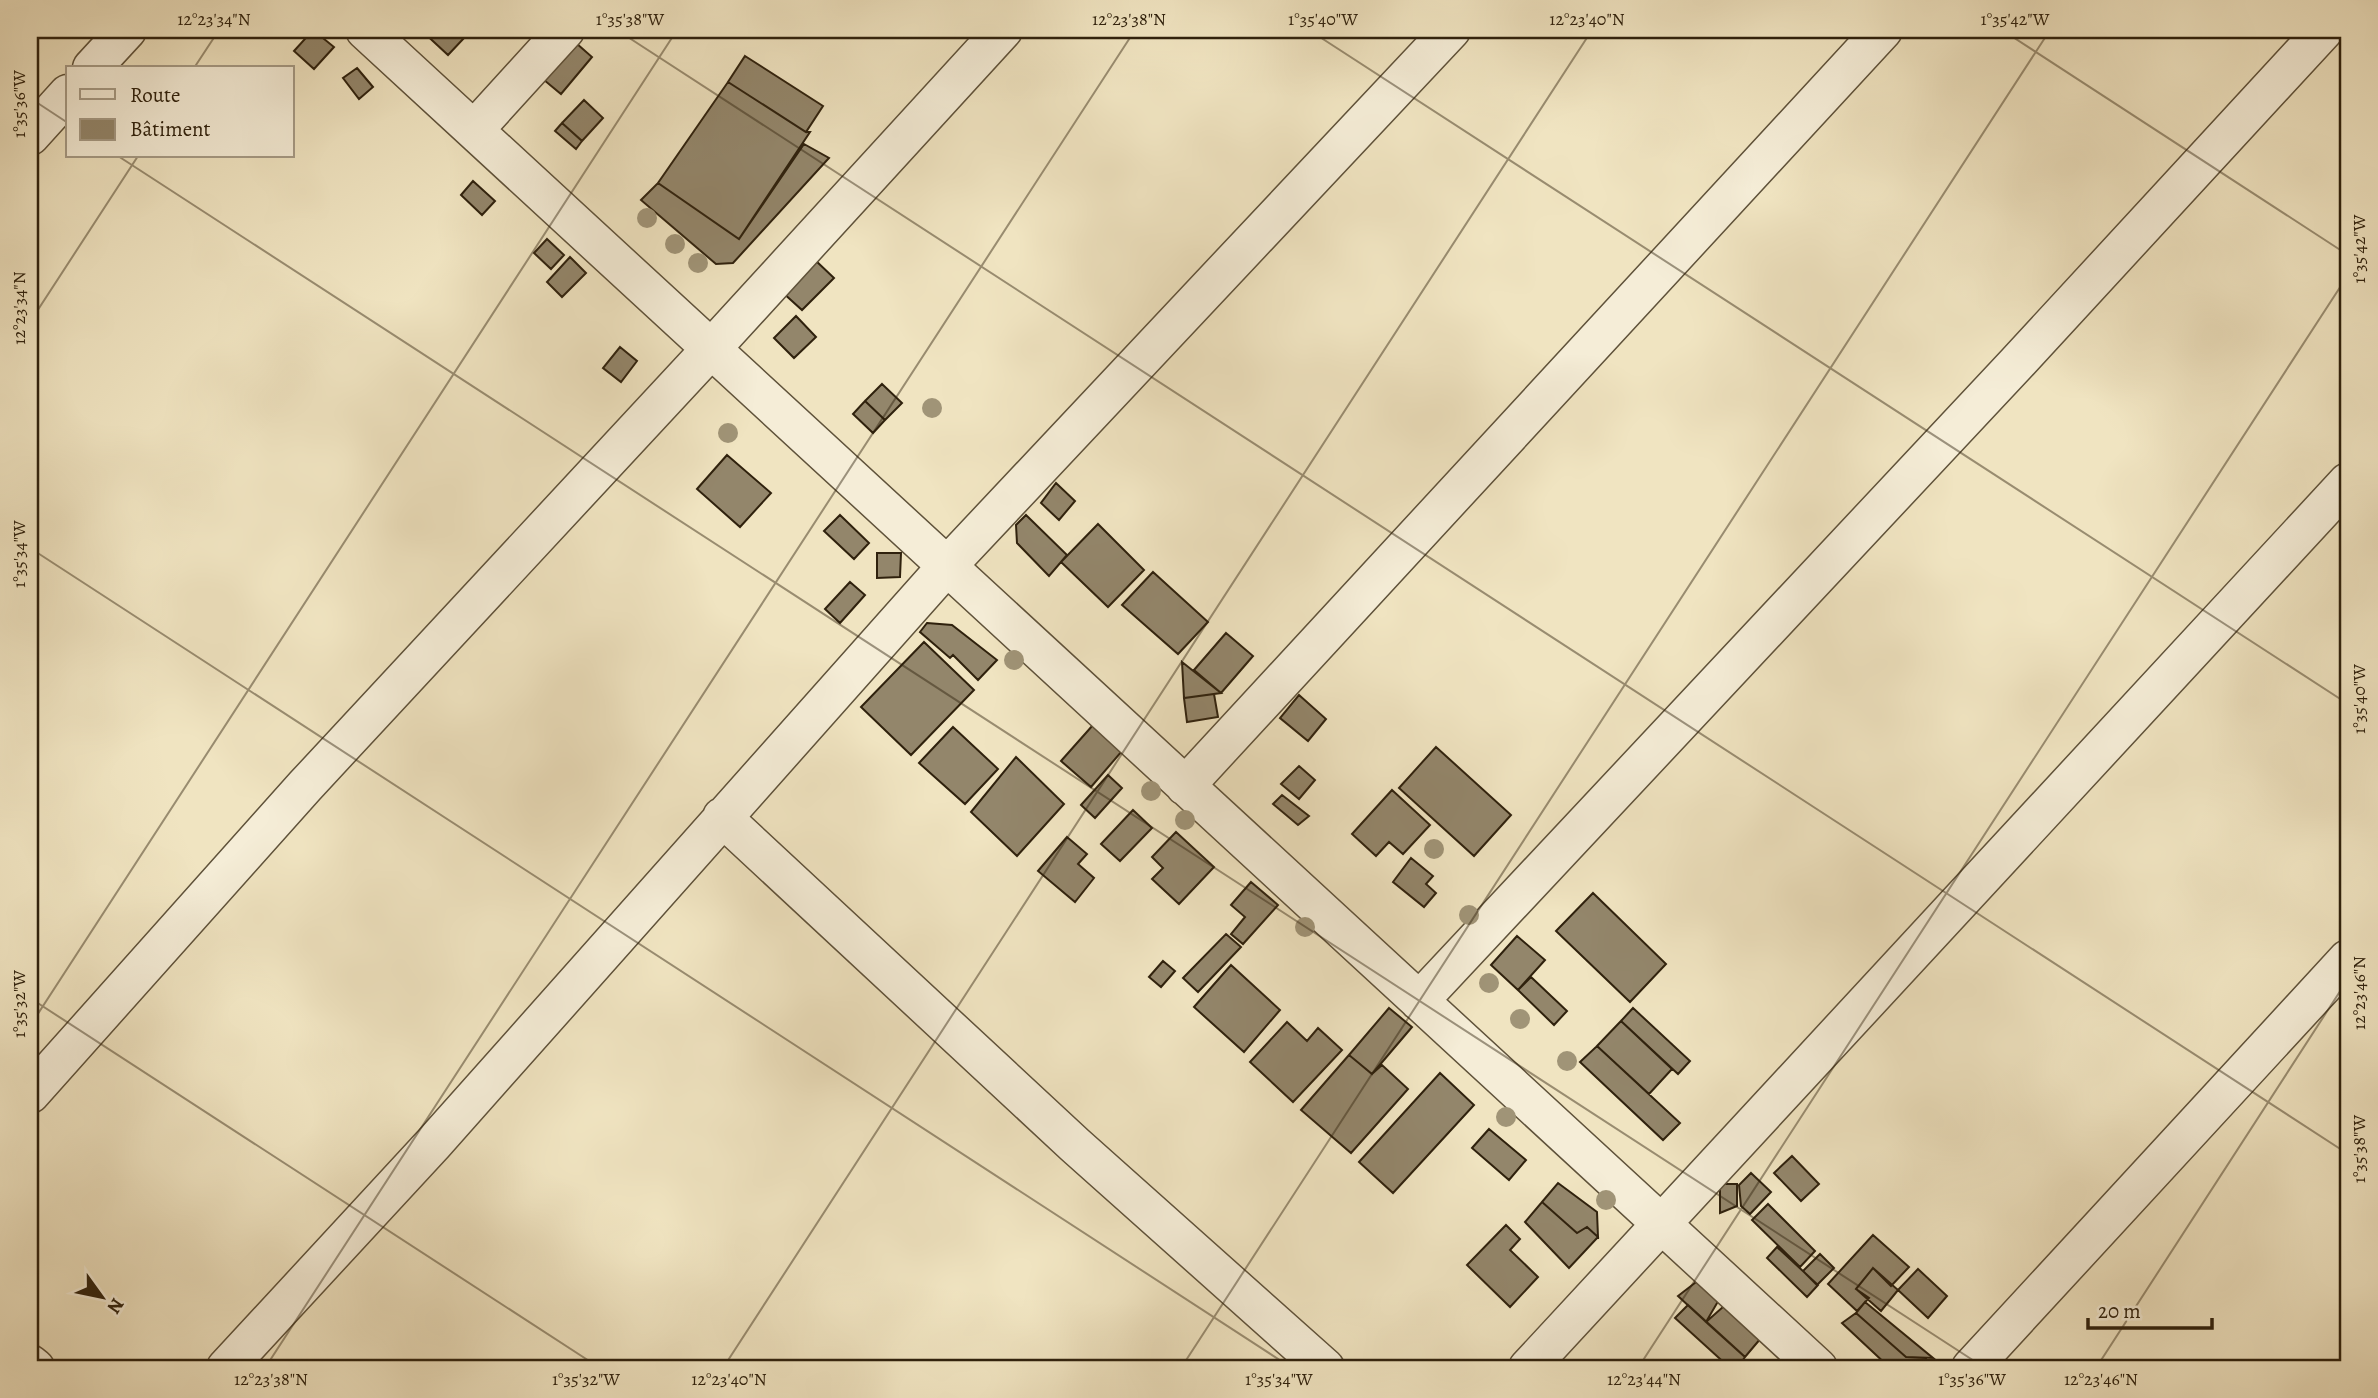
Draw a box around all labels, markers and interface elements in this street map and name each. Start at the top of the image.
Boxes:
text: 12°23'34"N [177,7,251,31]
text: 1°35'38"W [596,7,664,31]
text: 12°23'38"N [1092,7,1166,31]
text: 1°35'40"W [1288,7,1358,31]
text: 12°23'40"N [1549,7,1625,31]
text: 1°35'42"W [1981,7,2050,31]
legend [66,66,294,158]
text: 1°35'36"W [7,70,31,138]
text: Route [130,81,180,109]
text: Bâtiment [130,115,211,143]
text: 1°35'42"W [2347,214,2371,283]
text: 12°23'34"N [7,271,31,345]
text: 1°35'34"W [7,520,31,588]
text: 1°35'40"W [2347,664,2371,734]
text: 12°23'46"N [2347,956,2371,1030]
text: 1°35'32"W [7,970,31,1038]
text: 1°35'38"W [2347,1115,2371,1183]
north arrow [66,1262,136,1332]
scale bar [2088,1286,2212,1330]
text: N [101,1293,130,1319]
text: 20 m [2098,1297,2141,1325]
text: 12°23'38"N [234,1367,308,1391]
text: 1°35'32"W [552,1367,620,1391]
text: 12°23'40"N [691,1367,767,1391]
text: 1°35'34"W [1245,1367,1313,1391]
text: 12°23'44"N [1607,1367,1681,1391]
text: 1°35'36"W [1938,1367,2006,1391]
text: 12°23'46"N [2064,1367,2138,1391]

